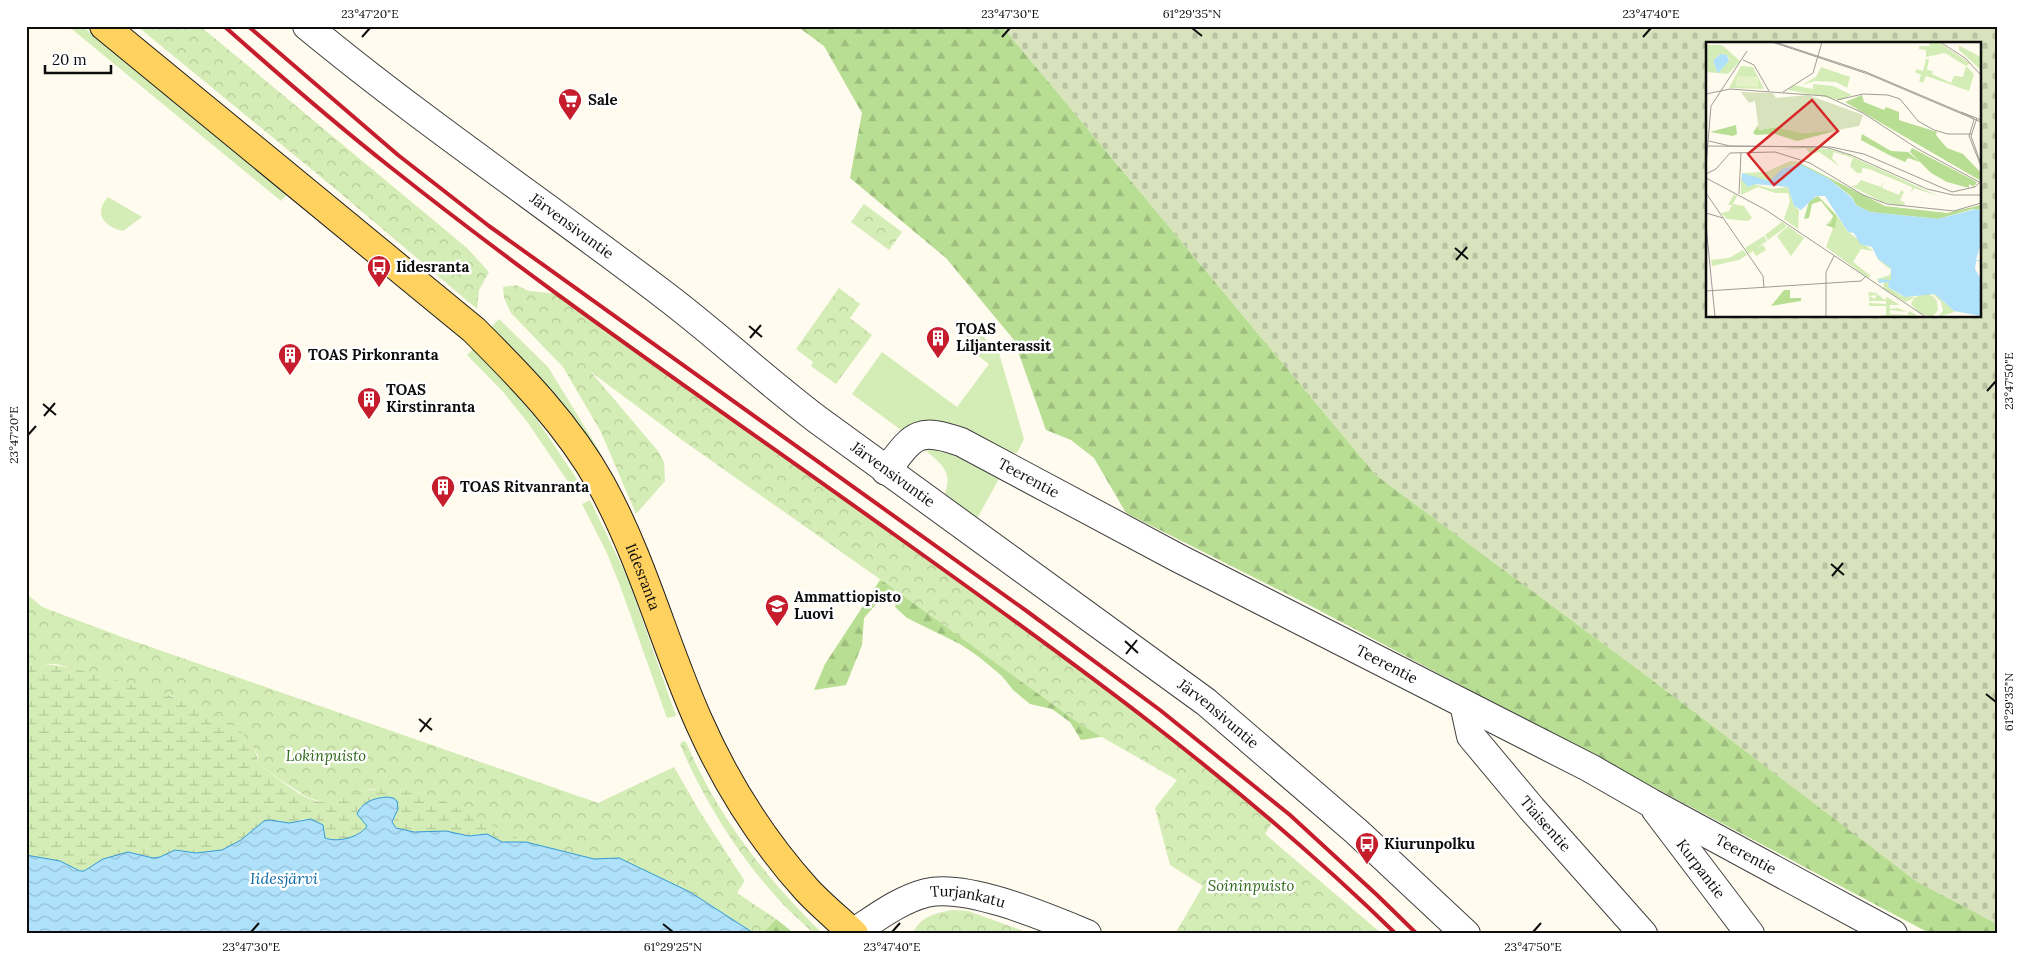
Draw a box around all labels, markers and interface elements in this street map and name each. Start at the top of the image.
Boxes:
text: 23°47'20"E [341,6,399,21]
text: 23°47'30"E [981,6,1039,21]
text: 61°29'35"N [1163,6,1221,21]
text: 23°47'40"E [1623,6,1679,21]
scale bar [45,42,111,74]
inset map [1706,42,1980,318]
text: 20 m [52,50,87,69]
supermarket icon: Sale [557,87,583,121]
place label: Sale [588,90,618,109]
street label: Järvensivuntie [526,188,618,263]
bus stop icon: Iidesranta [366,254,392,288]
place label: Iidesranta [396,257,469,276]
place label: TOAS Liljanterassit [956,319,1052,355]
building icon: TOAS Liljanterassit [925,325,951,359]
building icon: TOAS Pirkonranta [277,342,303,376]
place label: TOAS Pirkonranta [308,345,439,364]
text: 23°47'50"E [2001,352,2016,410]
place label: TOAS Kirstinranta [386,380,475,416]
building icon: TOAS Kirstinranta [356,386,382,420]
text: 23°47'20"E [6,406,21,464]
street label: Järvensivuntie [847,437,939,511]
street label: Teerentie [995,454,1063,502]
building icon: TOAS Ritvanranta [430,474,456,508]
place label: TOAS Ritvanranta [460,477,589,496]
street label: Iidesranta [622,540,665,613]
place label: Ammattiopisto Luovi [794,587,902,623]
school or university icon: Ammattiopisto Luovi [764,593,790,627]
street label: Teerentie [1353,640,1421,688]
text: 61°29'35"N [2001,673,2016,731]
street label: Järvensivuntie [1173,674,1263,752]
park label: Lokinpuisto [286,746,366,765]
street label: Tiaisentie [1516,792,1575,855]
street label: Teerentie [1712,830,1780,878]
bus stop icon: Kiurunpolku [1354,831,1380,865]
place label: Kiurunpolku [1384,834,1475,853]
street label: Kurpantie [1673,835,1730,902]
water label: Iidesjärvi [250,868,318,888]
park label: Soininpuisto [1208,876,1294,895]
street label: Turjankatu [929,881,1008,912]
text: 23°47'30"E [222,939,280,954]
text: 61°29'25"N [644,939,702,954]
text: 23°47'40"E [864,939,920,954]
text: 23°47'50"E [1504,939,1562,954]

